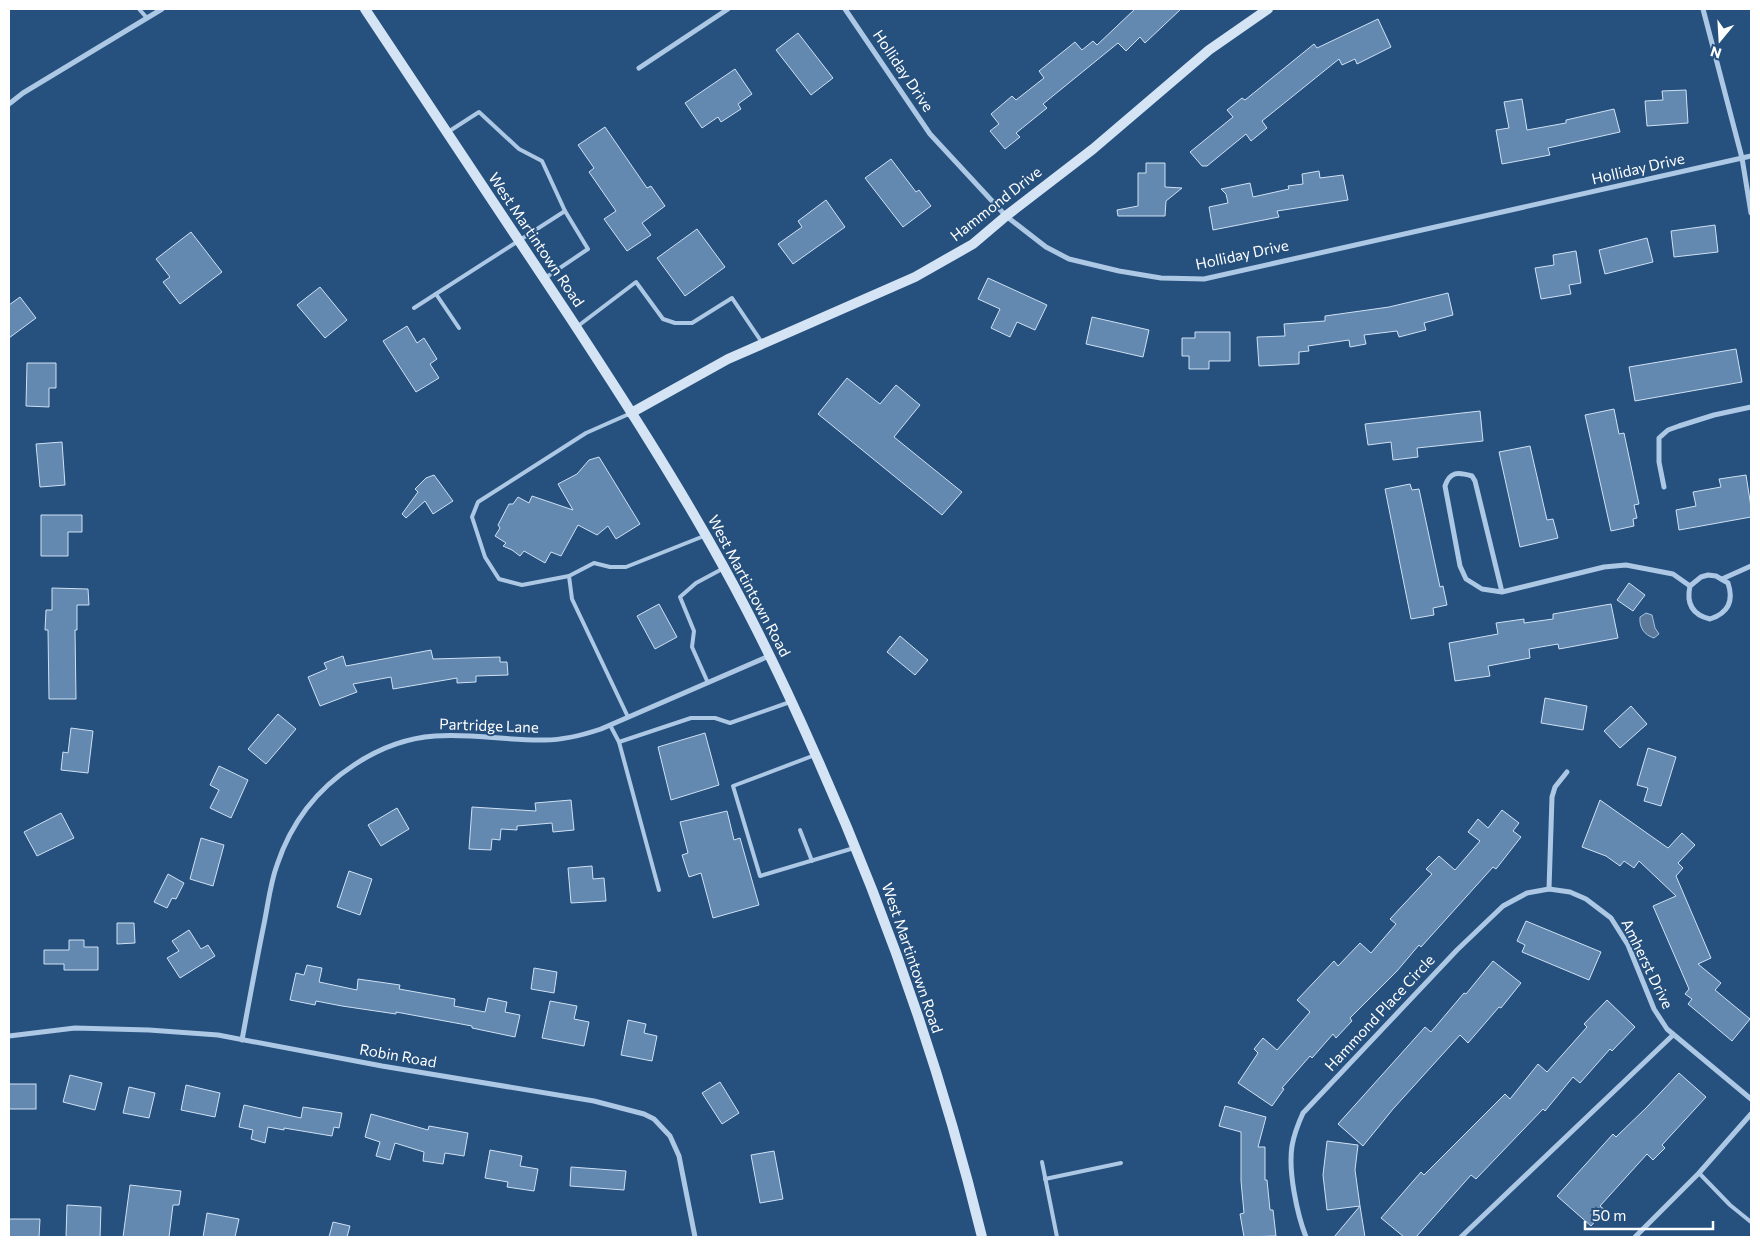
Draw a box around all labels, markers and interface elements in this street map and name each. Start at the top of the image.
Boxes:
north arrow [1695,15,1745,65]
street label: Holliday Drive [870,26,938,115]
text: N [1708,43,1723,63]
street label: Holliday Drive [1590,149,1686,187]
street label: Hammond Drive [946,162,1045,244]
street label: West Martintown Road [485,169,588,310]
street label: Holliday Drive [1194,235,1290,273]
street label: West Martintown Road [705,512,795,659]
street label: Partridge Lane [439,714,539,736]
street label: West Martintown Road [879,880,947,1035]
street label: Amherst Drive [1618,916,1677,1011]
street label: Hammond Place Circle [1321,950,1438,1074]
street label: Robin Road [358,1039,438,1071]
scale bar [1585,1198,1712,1230]
text: 50 m [1592,1206,1626,1224]

